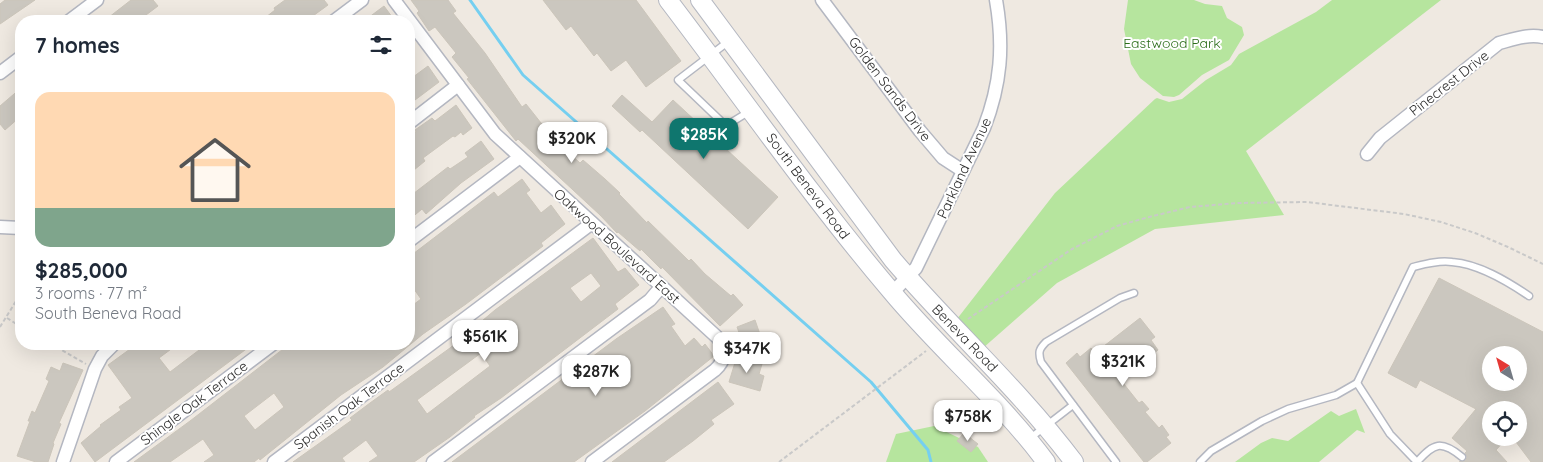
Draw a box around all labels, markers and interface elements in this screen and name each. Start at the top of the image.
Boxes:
icon: filters [367,31,395,59]
text: 7 homes [35,32,120,58]
street label: Golden Sands Drive [845,33,935,145]
park label: Eastwood Park [1123,34,1221,52]
street label: Pinecrest Drive [1405,46,1493,120]
street label: Parkland Avenue [933,114,995,221]
pin: $285K [669,118,739,160]
pin: $320K [537,121,607,164]
text: $285K [680,124,728,144]
icon: home [170,125,260,215]
text: $320K [548,128,596,148]
street label: South Beneva Road [762,129,854,243]
street label: Oakwood Boulevard East [550,184,684,308]
text: $285,000 [35,257,128,283]
text: 3 rooms · 77 m² [35,283,147,303]
street label: Beneva Road [928,300,1002,376]
text: South Beneva Road [35,303,181,323]
pin: $561K [450,320,520,362]
text: $561K [463,326,507,346]
pin: $347K [712,332,782,374]
text: $347K [724,338,770,358]
pin: $321K [1088,344,1158,387]
north arrow [1482,346,1528,391]
map controls [1482,346,1527,446]
text: $321K [1101,351,1145,371]
pin: $287K [561,354,631,397]
street label: Shingle Oak Terrace [137,357,251,449]
street label: Spanish Oak Terrace [290,359,408,453]
text: $287K [573,361,619,381]
pin: $758K [933,400,1003,442]
button: locate [1482,401,1527,446]
text: $758K [945,406,991,426]

